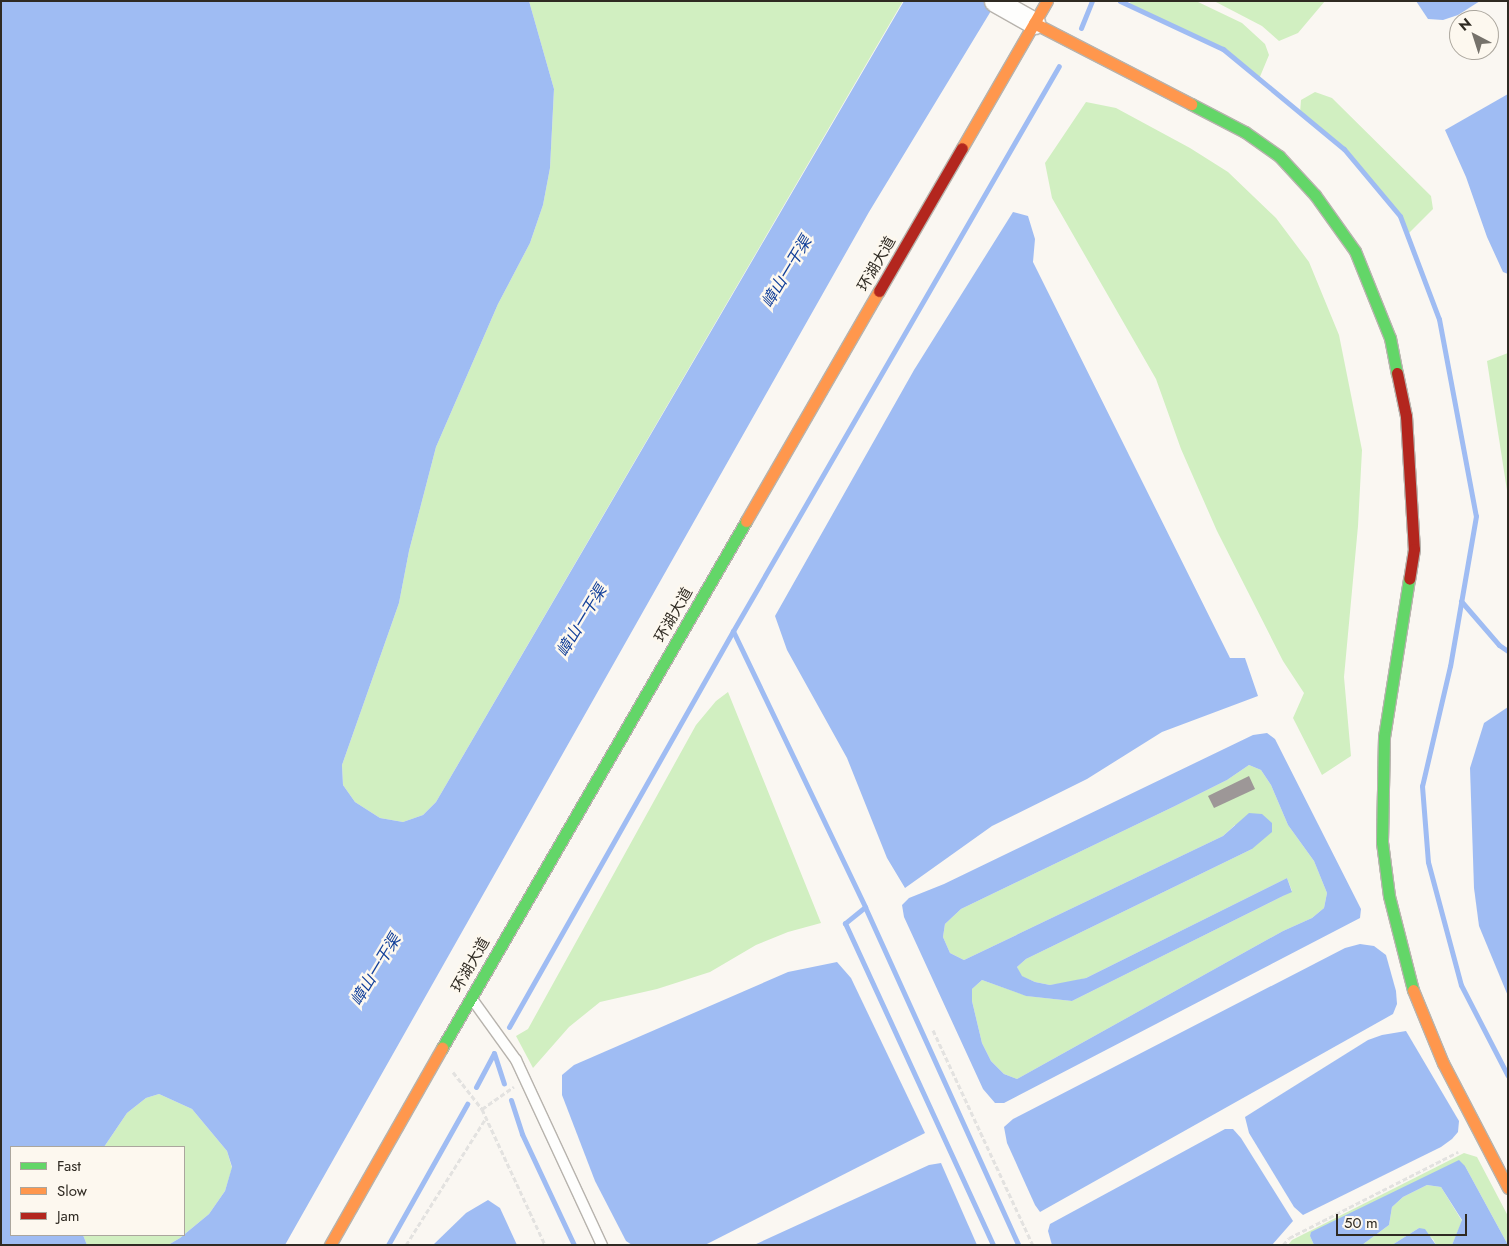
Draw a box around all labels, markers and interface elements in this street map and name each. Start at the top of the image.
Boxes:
north arrow [1449,10,1499,60]
text: N [1454,13,1476,36]
water label: 嶂山一干渠 [758,233,816,311]
street label: 环湖大道 [854,234,900,294]
water label: 嶂山一干渠 [553,582,611,660]
street label: 环湖大道 [651,585,697,645]
water label: 嶂山一干渠 [347,931,405,1009]
street label: 环湖大道 [448,935,494,995]
legend [10,1146,185,1236]
text: Fast [57,1155,81,1177]
text: Slow [57,1180,87,1202]
scale bar [1339,1204,1470,1236]
text: Jam [57,1205,80,1227]
text: 50 m [1344,1212,1378,1234]

